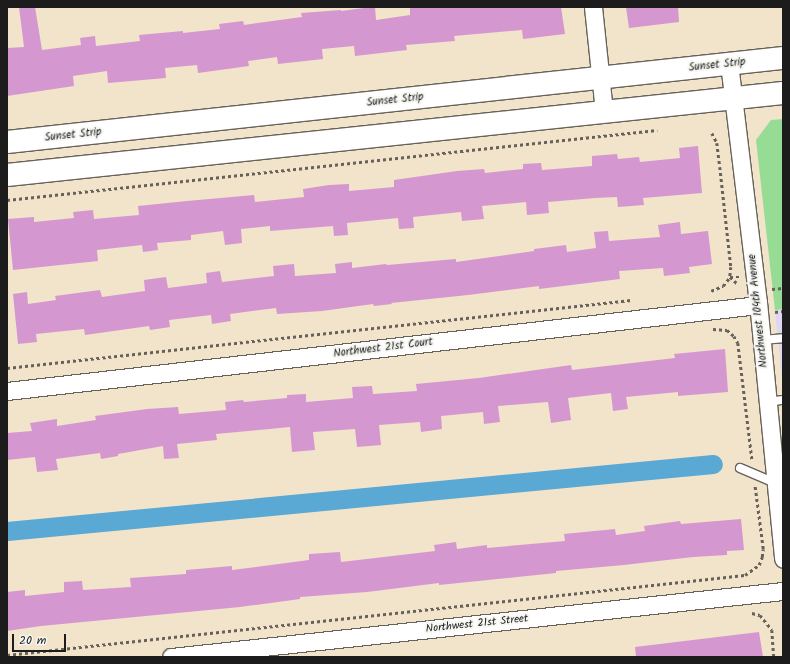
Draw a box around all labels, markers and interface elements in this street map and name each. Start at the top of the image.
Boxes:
street label: Sunset Strip [688,55,746,75]
street label: Sunset Strip [366,90,424,110]
street label: Sunset Strip [44,125,102,145]
street label: Northwest 104th Avenue [745,254,771,368]
street label: Northwest 21st Court [333,335,433,361]
street label: Northwest 21st Street [425,612,529,636]
scale bar [14,626,68,652]
text: 20 m [19,631,46,650]

